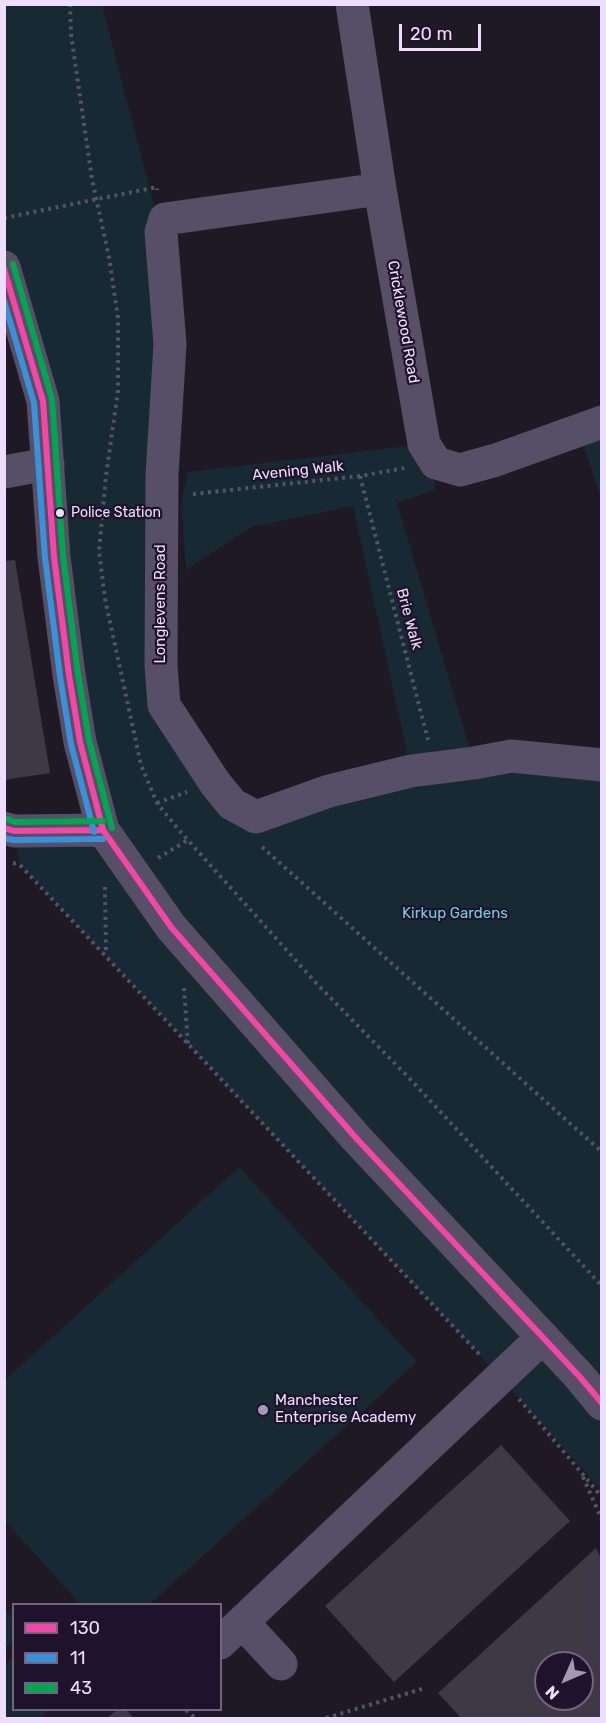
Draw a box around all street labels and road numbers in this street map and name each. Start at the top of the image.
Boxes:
street label: Cricklewood Road [383,259,423,385]
street label: Avening Walk [251,457,345,485]
street label: Longlevens Road [152,544,170,664]
street label: Brie Walk [392,586,426,652]

